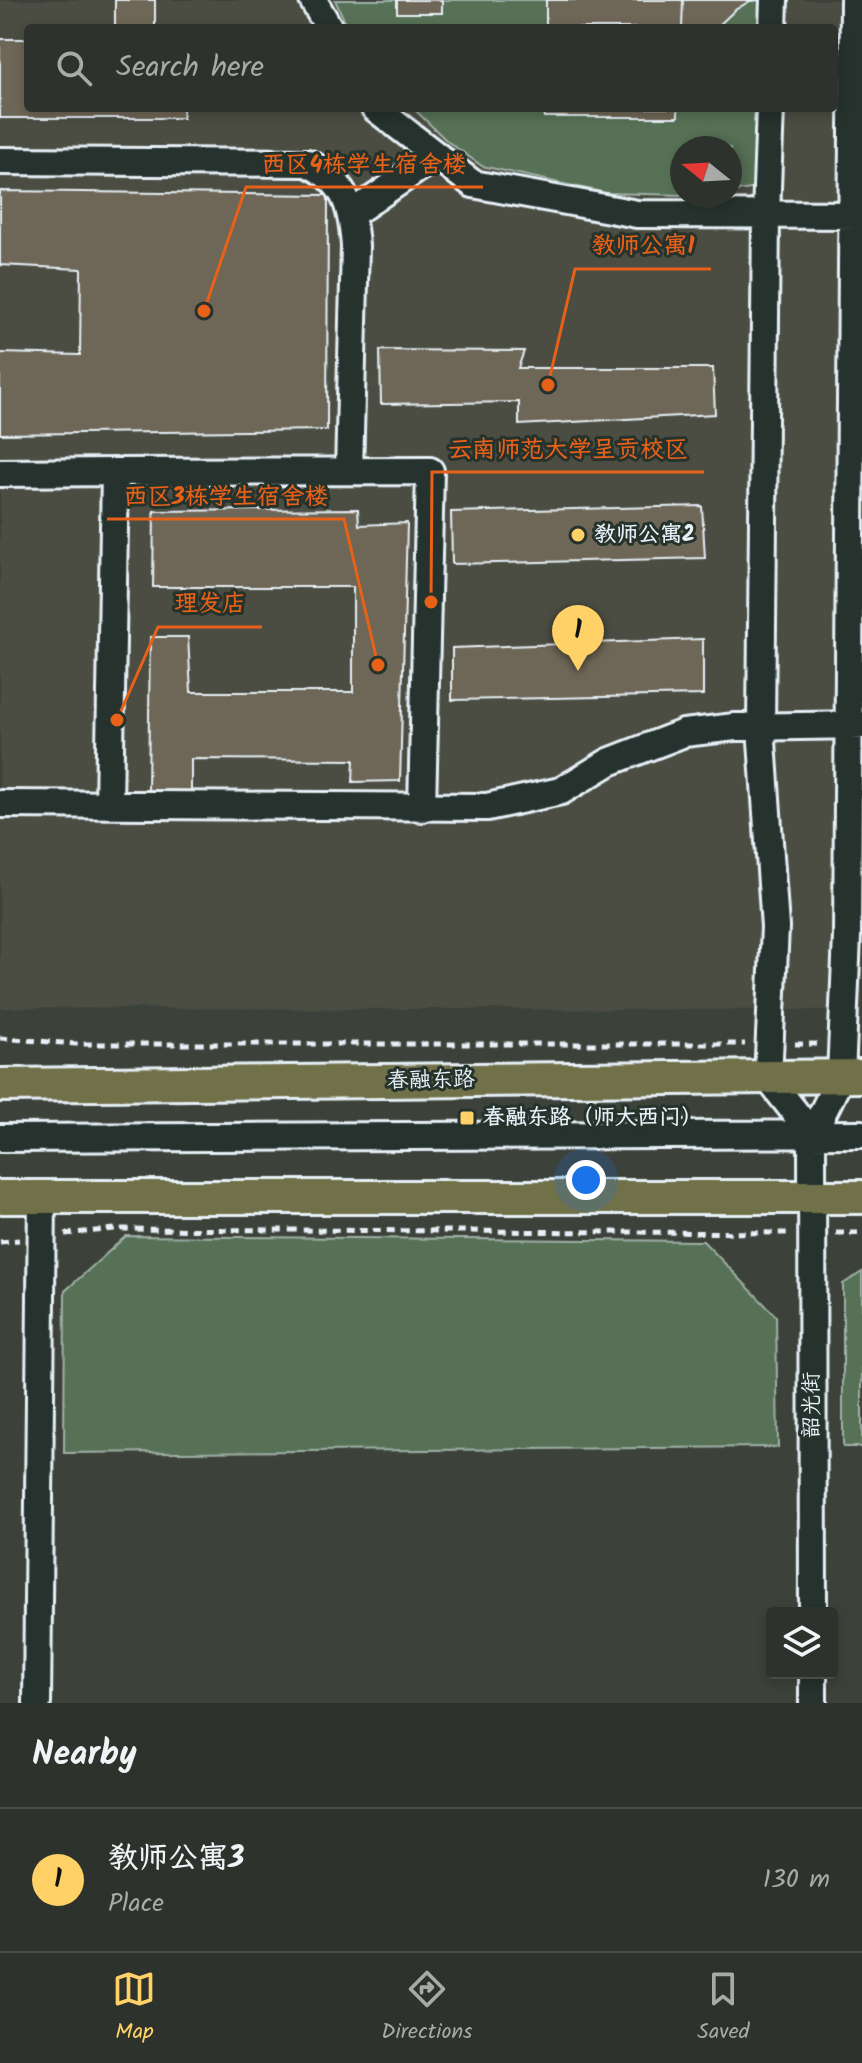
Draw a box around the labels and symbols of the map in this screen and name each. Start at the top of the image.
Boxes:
north arrow [670,136,742,208]
callout: 西区4栋学生宿舍楼 [246,139,483,187]
text: 西区4栋学生宿舍楼 [261,146,467,185]
callout: 教师公寓1 [575,221,711,269]
text: 教师公寓1 [591,227,695,266]
callout: 云南师范大学呈贡校区 [432,424,704,472]
text: 云南师范大学呈贡校区 [448,431,688,470]
callout: 西区3栋学生宿舍楼 [107,471,344,519]
text: 西区3栋学生宿舍楼 [123,478,329,517]
place label: 教师公寓2 [594,518,695,553]
marker: 教师公寓2 [569,526,587,544]
callout: 理发店 [158,579,262,627]
text: 理发店 [174,585,246,624]
pin: 1 [552,605,604,671]
street label: 春融东路 [387,1063,475,1099]
place label: 春融东路（师大西门） [483,1101,703,1136]
marker: 春融东路（师大西门） [458,1109,476,1127]
your location [566,1160,606,1200]
street label: 韶光街 [795,1372,830,1438]

